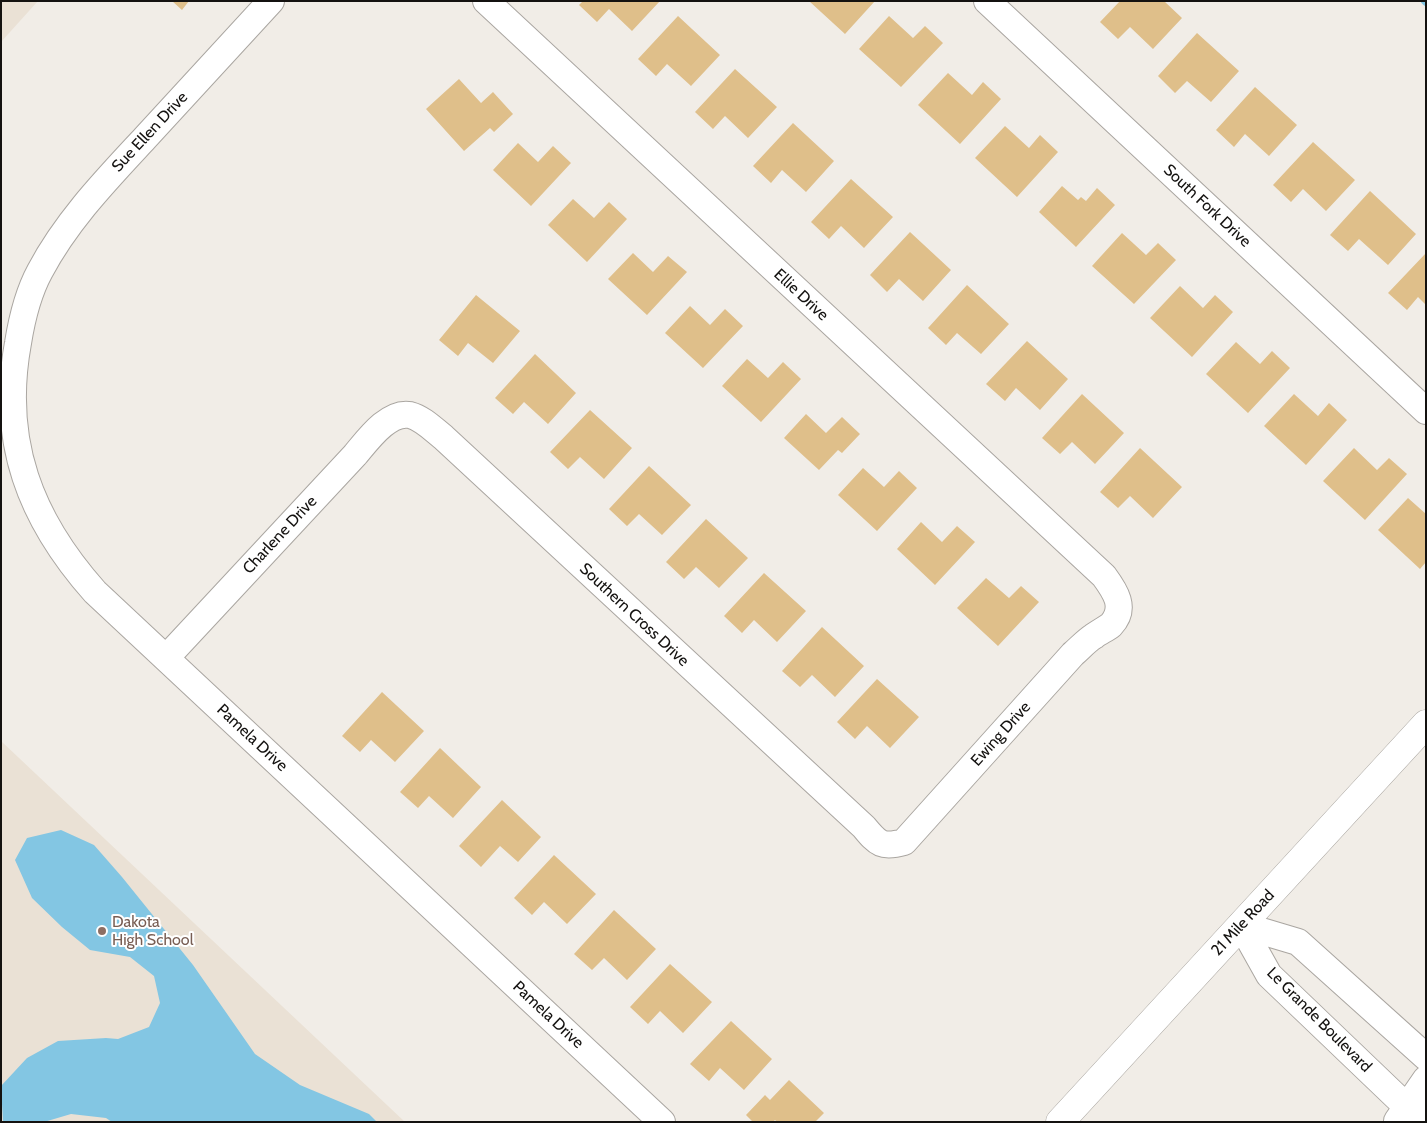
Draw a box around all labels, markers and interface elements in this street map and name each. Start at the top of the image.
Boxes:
street label: Sue Ellen Drive [108,88,192,176]
street label: South Fork Drive [1159,161,1255,251]
street label: Ellie Drive [770,265,832,325]
street label: Charlene Drive [239,492,321,578]
street label: Southern Cross Drive [575,559,693,671]
street label: Ewing Drive [967,698,1035,770]
street label: Pamela Drive [213,700,291,776]
street label: 21 Mile Road [1207,886,1279,960]
place label: Dakota High School [112,912,193,950]
marker: Dakota High School [96,925,108,937]
street label: Le Grande Boulevard [1263,964,1375,1076]
street label: Pamela Drive [509,977,587,1053]

